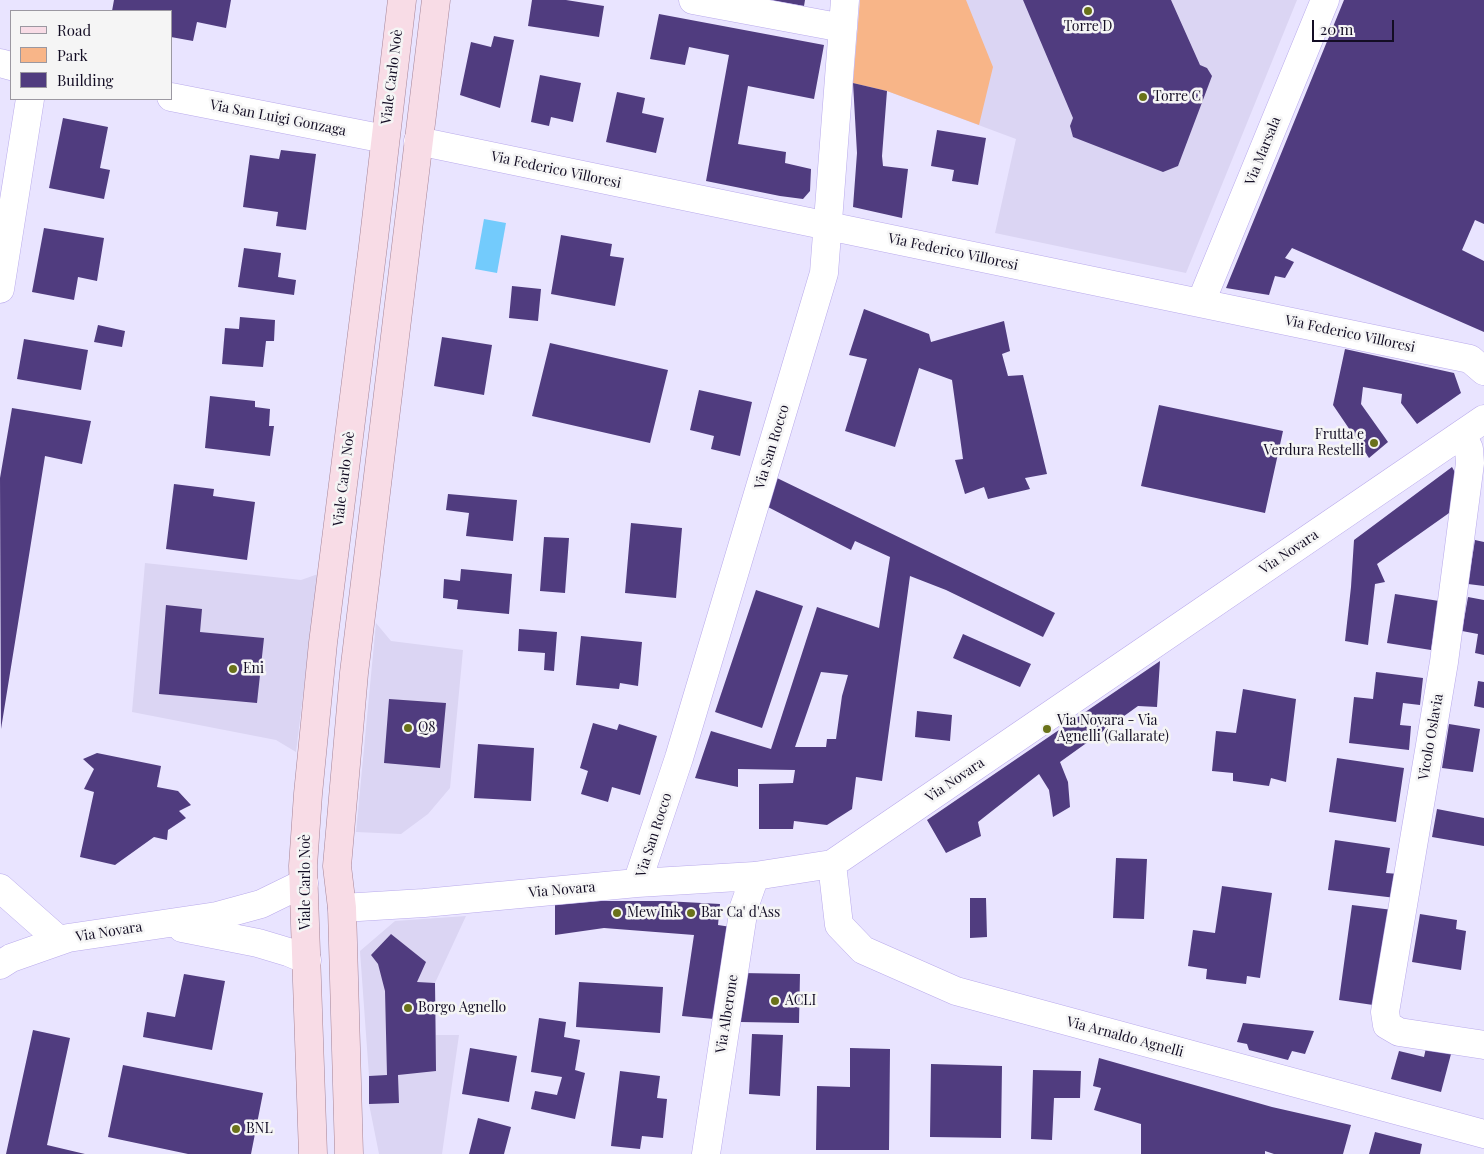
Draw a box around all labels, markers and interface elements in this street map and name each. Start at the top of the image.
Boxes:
marker: Torre D [1082,5,1094,17]
legend [10,10,172,100]
scale bar [1314,10,1396,42]
place label: Torre D [1064,19,1112,35]
text: 20 m [1320,19,1353,39]
text: Road [57,20,91,40]
street label: Viale Carlo Noè [378,28,406,126]
text: Park [57,45,88,65]
text: Building [57,70,113,90]
place label: Torre C [1153,89,1201,105]
marker: Torre C [1137,91,1149,103]
street label: Via San Luigi Gonzaga [208,97,348,139]
street label: Via Marsala [1242,114,1284,188]
street label: Via Federico Villoresi [489,148,623,192]
street label: Via Federico Villoresi [886,230,1020,274]
street label: Via Federico Villoresi [1283,312,1417,356]
street label: Via San Rocco [751,403,793,491]
place label: Frutta e Verdura Restelli [1263,427,1364,460]
street label: Viale Carlo Noè [330,430,358,528]
marker: Frutta e Verdura Restelli [1368,437,1380,449]
street label: Via Novara [1256,526,1322,578]
place label: Eni [243,661,264,677]
marker: Eni [227,663,239,675]
street label: Vicolo Oslavia [1415,693,1447,781]
place label: Via Novara - Via Agnelli (Gallarate) [1057,713,1169,746]
place label: Q8 [418,720,436,736]
marker: Q8 [402,722,414,734]
marker: Via Novara - Via Agnelli (Gallarate) [1041,723,1053,735]
street label: Via Novara [922,754,988,806]
street label: Via San Rocco [633,791,675,879]
street label: Viale Carlo Noè [298,834,314,930]
street label: Via Novara [528,879,596,901]
place label: Mew Ink [627,905,681,921]
place label: Bar Ca' d'Ass [701,905,780,921]
marker: Mew Ink [611,907,623,919]
marker: Bar Ca' d'Ass [685,907,697,919]
street label: Via Novara [75,918,143,946]
street label: Via Alberone [712,973,742,1055]
place label: ACLI [785,993,816,1009]
marker: ACLI [769,995,781,1007]
place label: Borgo Agnello [418,1000,506,1016]
marker: Borgo Agnello [402,1002,414,1014]
street label: Via Arnaldo Agnelli [1065,1013,1185,1061]
place label: BNL [246,1121,273,1137]
marker: BNL [230,1123,242,1135]

